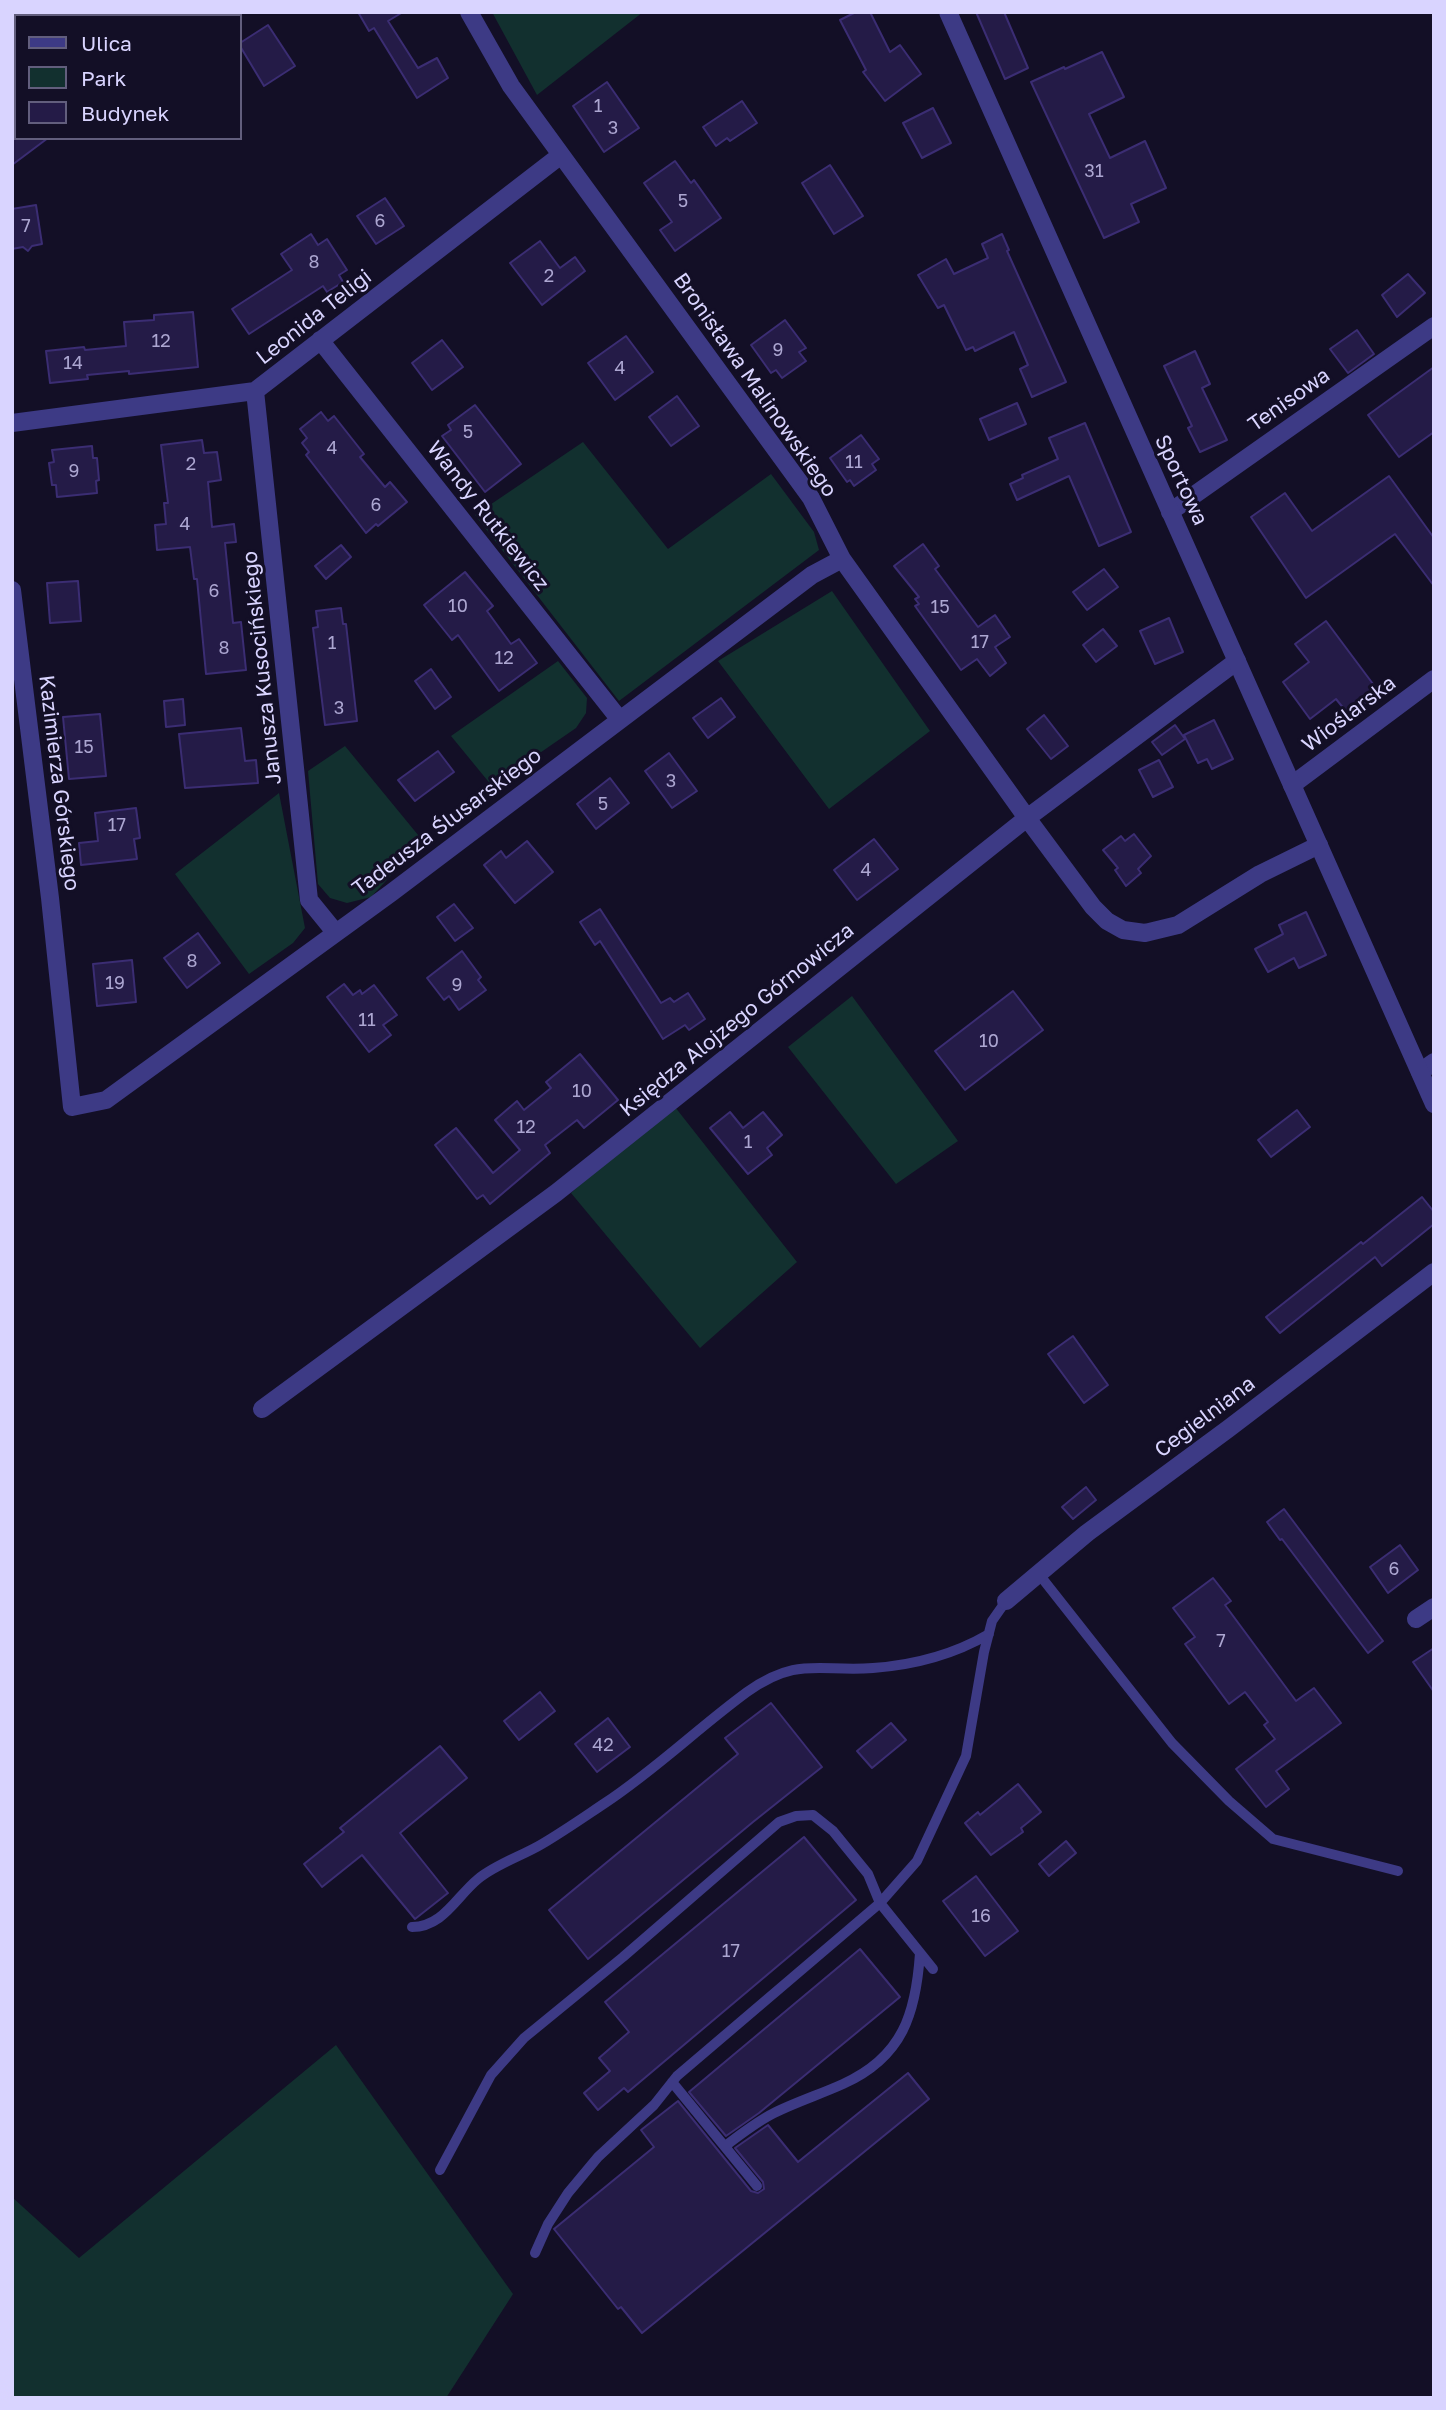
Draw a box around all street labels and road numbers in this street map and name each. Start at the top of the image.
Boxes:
street label: Leonida Teligi [251,264,377,370]
street label: Bronisława Malinowskiego [668,268,842,502]
street label: Tenisowa [1243,363,1335,437]
street label: Sportowa [1149,431,1213,529]
street label: Wandy Rutkiewicz [422,436,554,596]
street label: Janusza Kusocińskiego [237,550,287,786]
street label: Wioślarska [1297,671,1401,757]
street label: Kazimierza Górskiego [33,674,85,892]
street label: Tadeusza Ślusarskiego [348,743,546,901]
street label: Księdza Alojzego Górnowicza [615,918,859,1122]
street label: Cegielniana [1150,1371,1260,1463]

